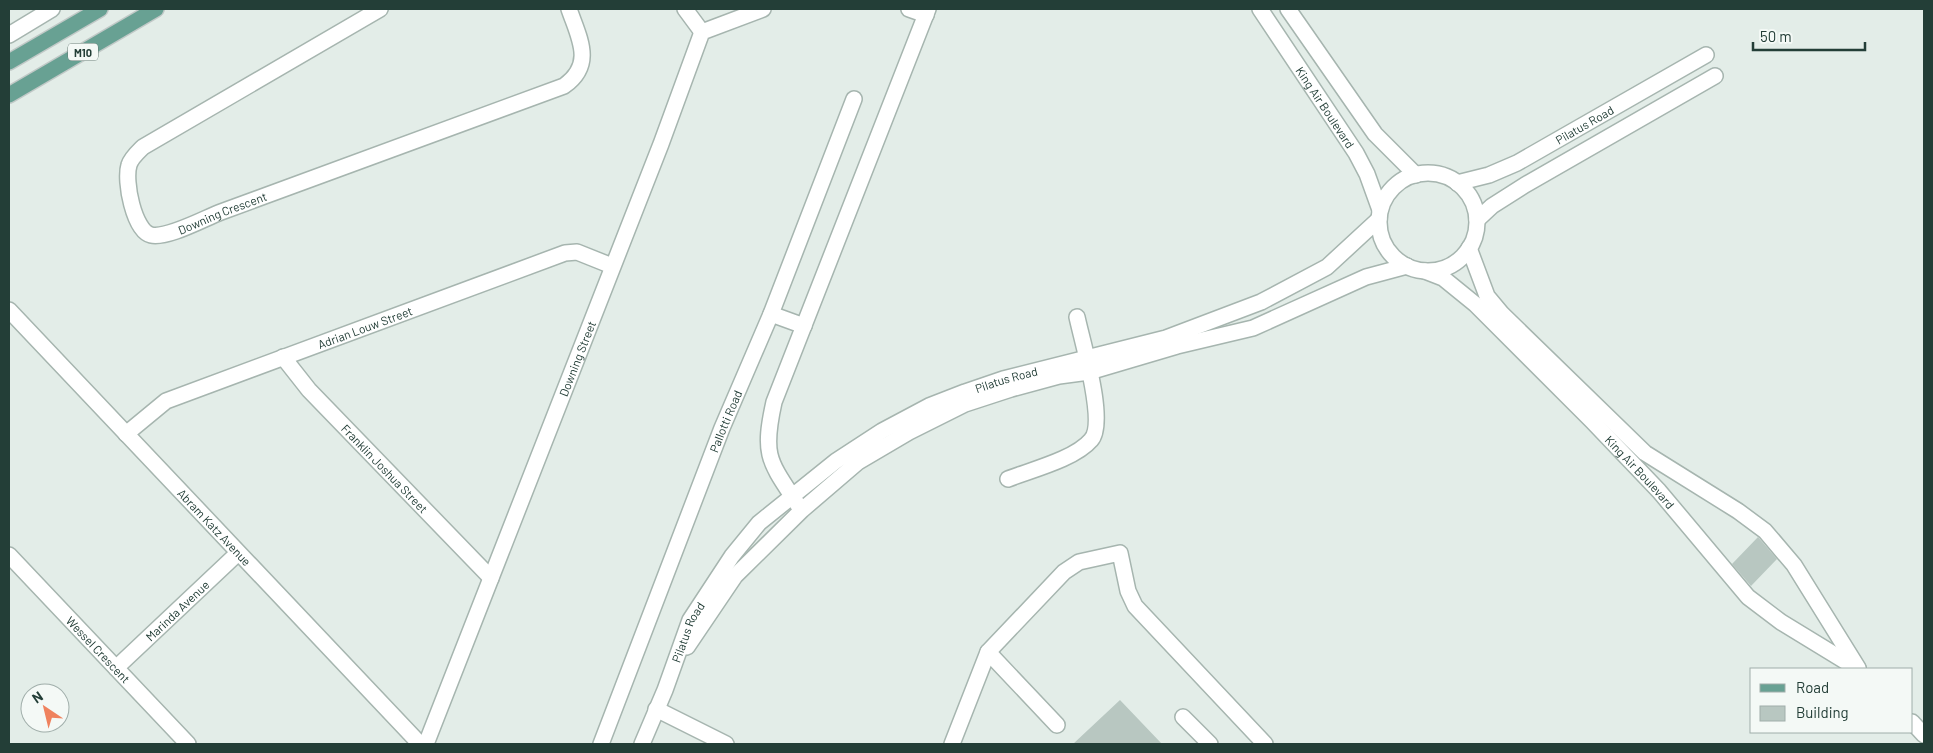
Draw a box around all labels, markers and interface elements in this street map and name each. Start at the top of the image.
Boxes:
scale bar [1753,20,1866,52]
text: 50 m [1760,27,1792,45]
road number: M10 [68,44,98,61]
street label: King Air Boulevard [1293,64,1358,151]
street label: Pilatus Road [1553,102,1616,147]
street label: Downing Crescent [176,189,269,237]
street label: Adrian Louw Street [316,303,414,351]
street label: Downing Street [556,319,598,398]
street label: Pilatus Road [973,364,1039,395]
street label: Pallotti Road [706,388,744,454]
street label: Franklin Joshua Street [339,421,431,516]
street label: King Air Boulevard [1603,432,1678,511]
street label: Abram Katz Avenue [175,486,254,568]
street label: Marinda Avenue [143,577,212,644]
street label: Pilatus Road [669,599,707,664]
street label: Wessel Crescent [64,613,133,686]
legend [1750,668,1913,733]
text: Road [1796,678,1829,696]
north arrow [20,683,70,733]
text: N [29,687,46,707]
text: Building [1796,703,1849,721]

